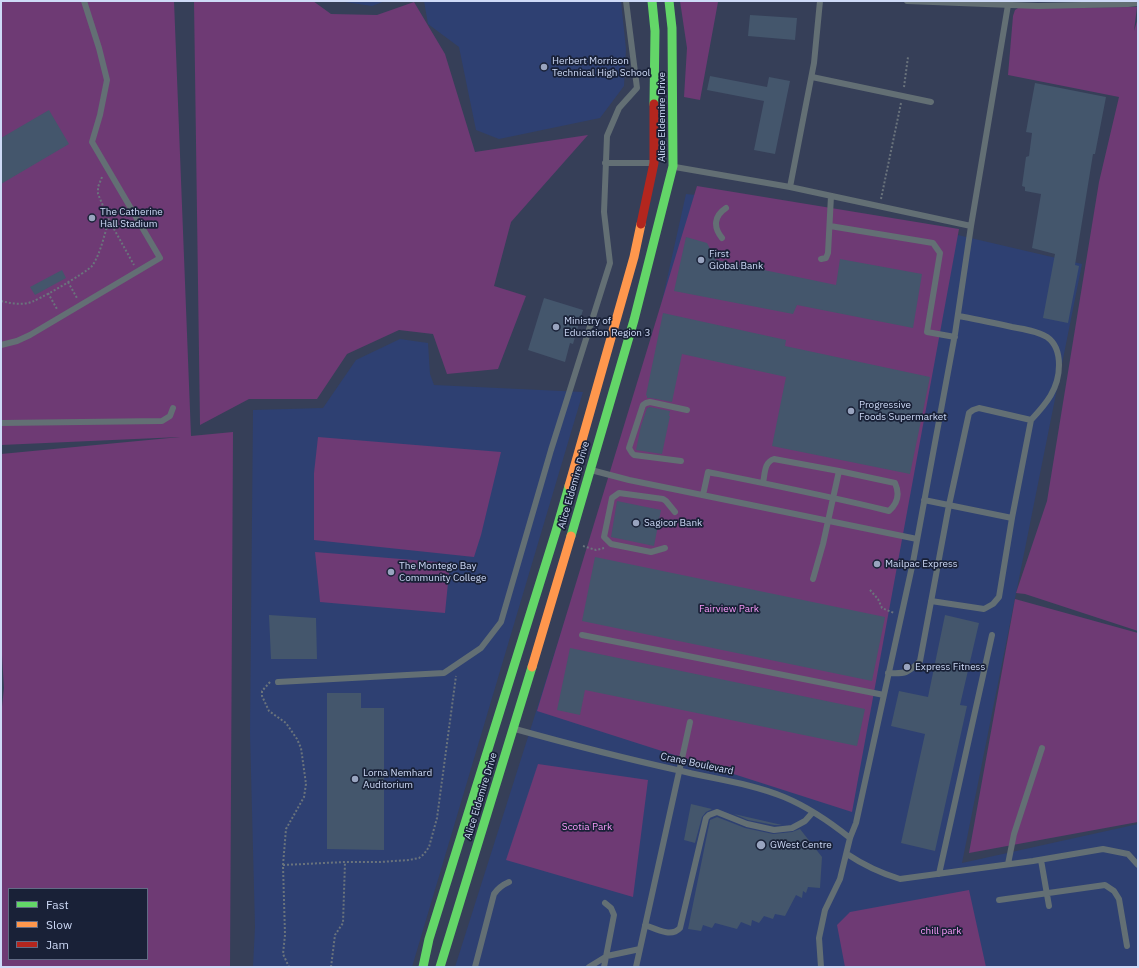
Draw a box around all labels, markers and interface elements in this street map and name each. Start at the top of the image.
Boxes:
place label: Herbert Morrison Technical High School [552,55,650,78]
marker: Herbert Morrison Technical High School [539,62,549,72]
street label: Alice Eldemire Drive [656,72,668,162]
place label: The Catherine Hall Stadium [100,206,163,230]
marker: The Catherine Hall Stadium [87,213,97,223]
place label: First Global Bank [709,248,763,272]
marker: First Global Bank [696,255,706,265]
place label: Ministry of Education Region 3 [564,315,650,338]
marker: Ministry of Education Region 3 [551,322,561,332]
place label: Progressive Foods Supermarket [859,399,947,422]
marker: Progressive Foods Supermarket [846,406,856,416]
street label: Alice Eldemire Drive [556,440,592,530]
place label: Sagicor Bank [644,517,702,529]
marker: Sagicor Bank [631,518,641,528]
place label: Mailpac Express [885,558,958,570]
marker: Mailpac Express [872,559,882,569]
place label: The Montego Bay Community College [399,560,486,584]
marker: The Montego Bay Community College [386,567,396,577]
park label: Fairview Park [699,603,759,615]
place label: Express Fitness [915,661,985,673]
marker: Express Fitness [902,662,912,672]
street label: Crane Boulevard [659,750,735,778]
street label: Alice Eldemire Drive [462,751,500,841]
place label: Lorna Nemhard Auditorium [363,767,432,790]
marker: Lorna Nemhard Auditorium [350,774,360,784]
park label: Scotia Park [562,821,612,833]
marker: GWest Centre [755,839,767,851]
place label: GWest Centre [770,839,832,851]
legend [8,888,148,960]
text: Fast [46,897,69,912]
text: Slow [46,917,72,932]
park label: chill park [920,925,962,937]
text: Jam [46,937,69,952]

